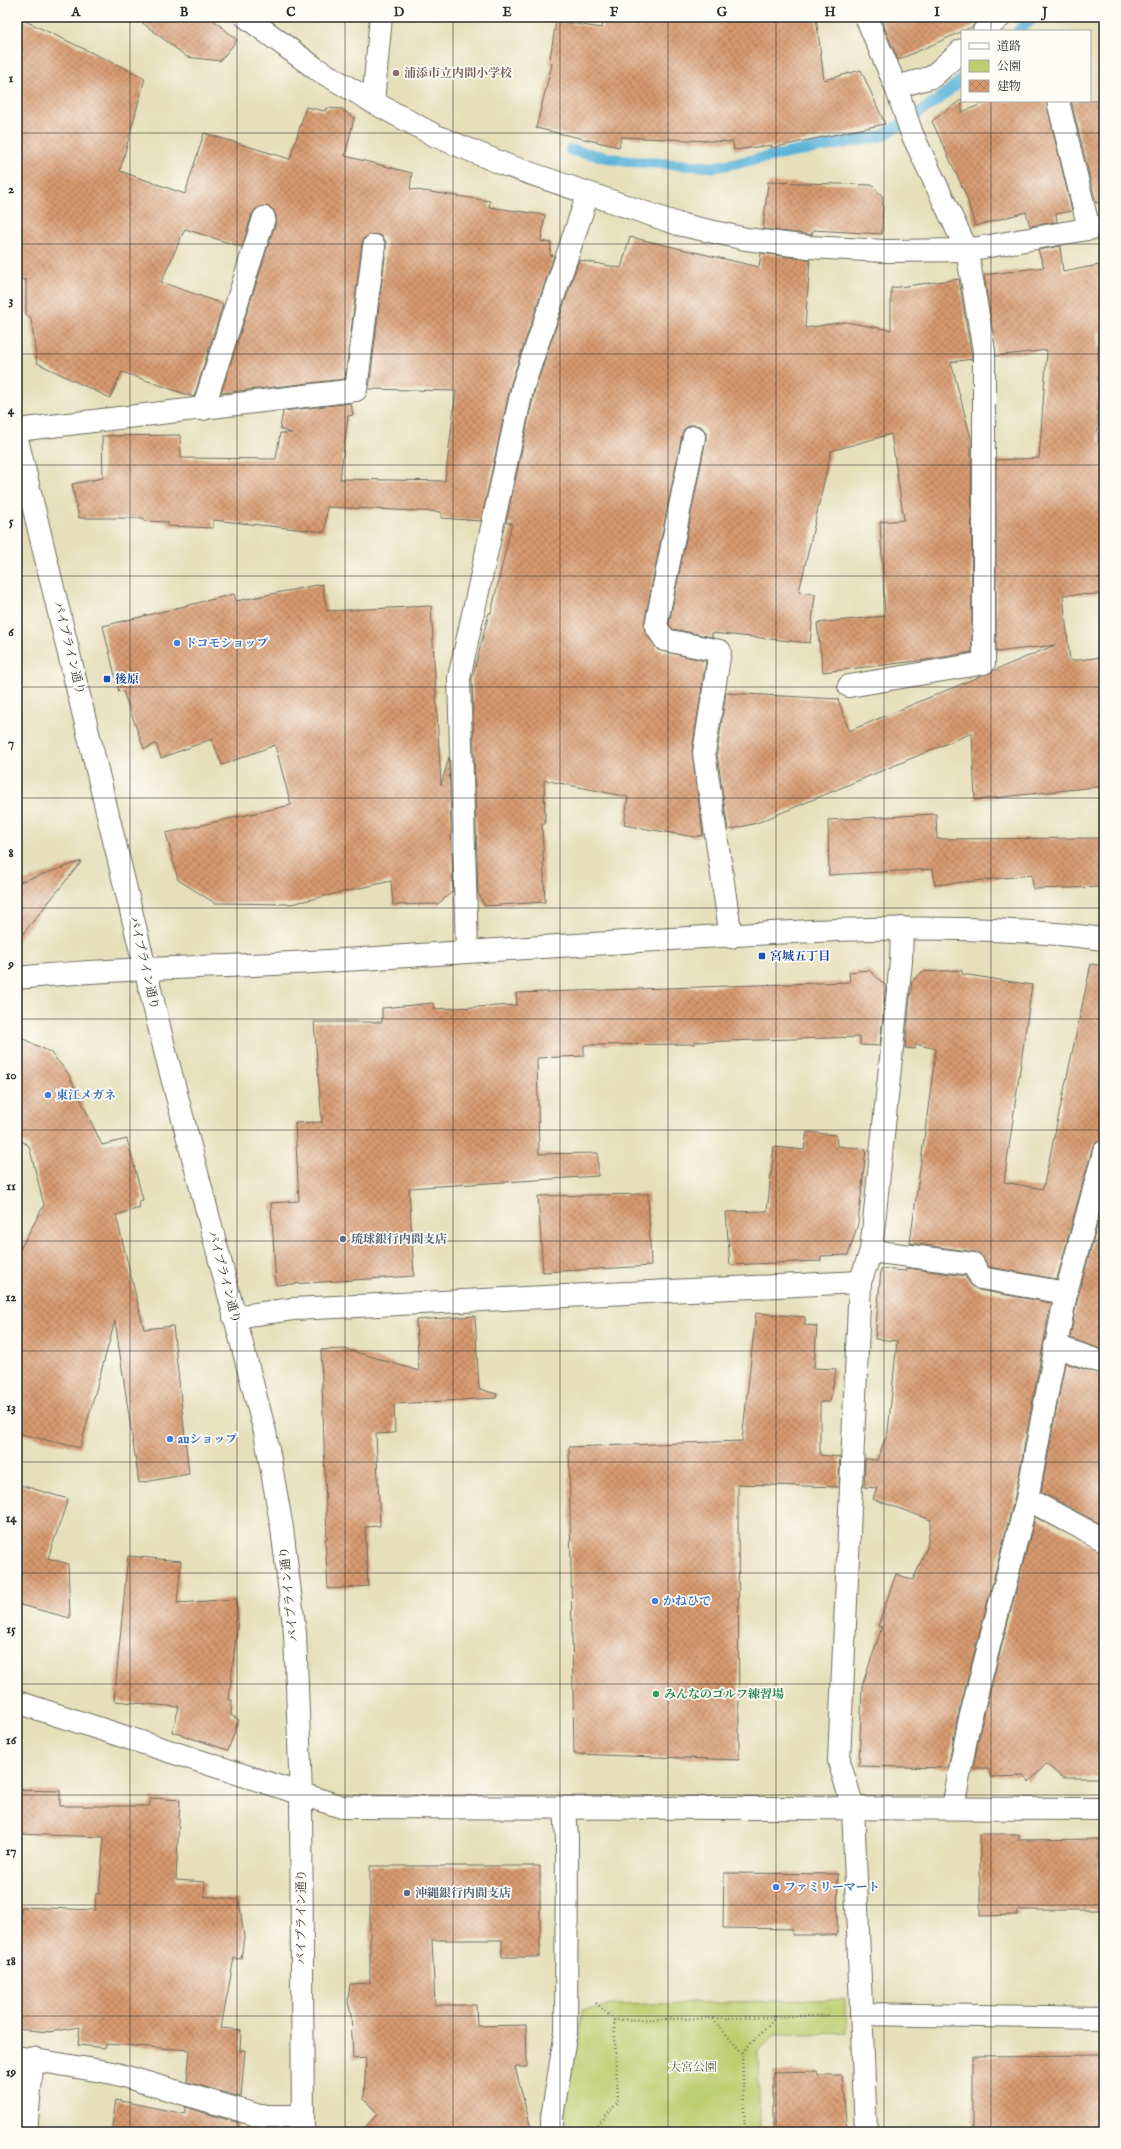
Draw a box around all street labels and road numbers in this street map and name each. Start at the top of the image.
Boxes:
street label: パイプライン通り [50,600,88,696]
street label: パイプライン通り [126,915,162,1011]
street label: パイプライン通り [204,1229,244,1325]
street label: パイプライン通り [277,1546,301,1642]
street label: パイプライン通り [294,1869,309,1965]

